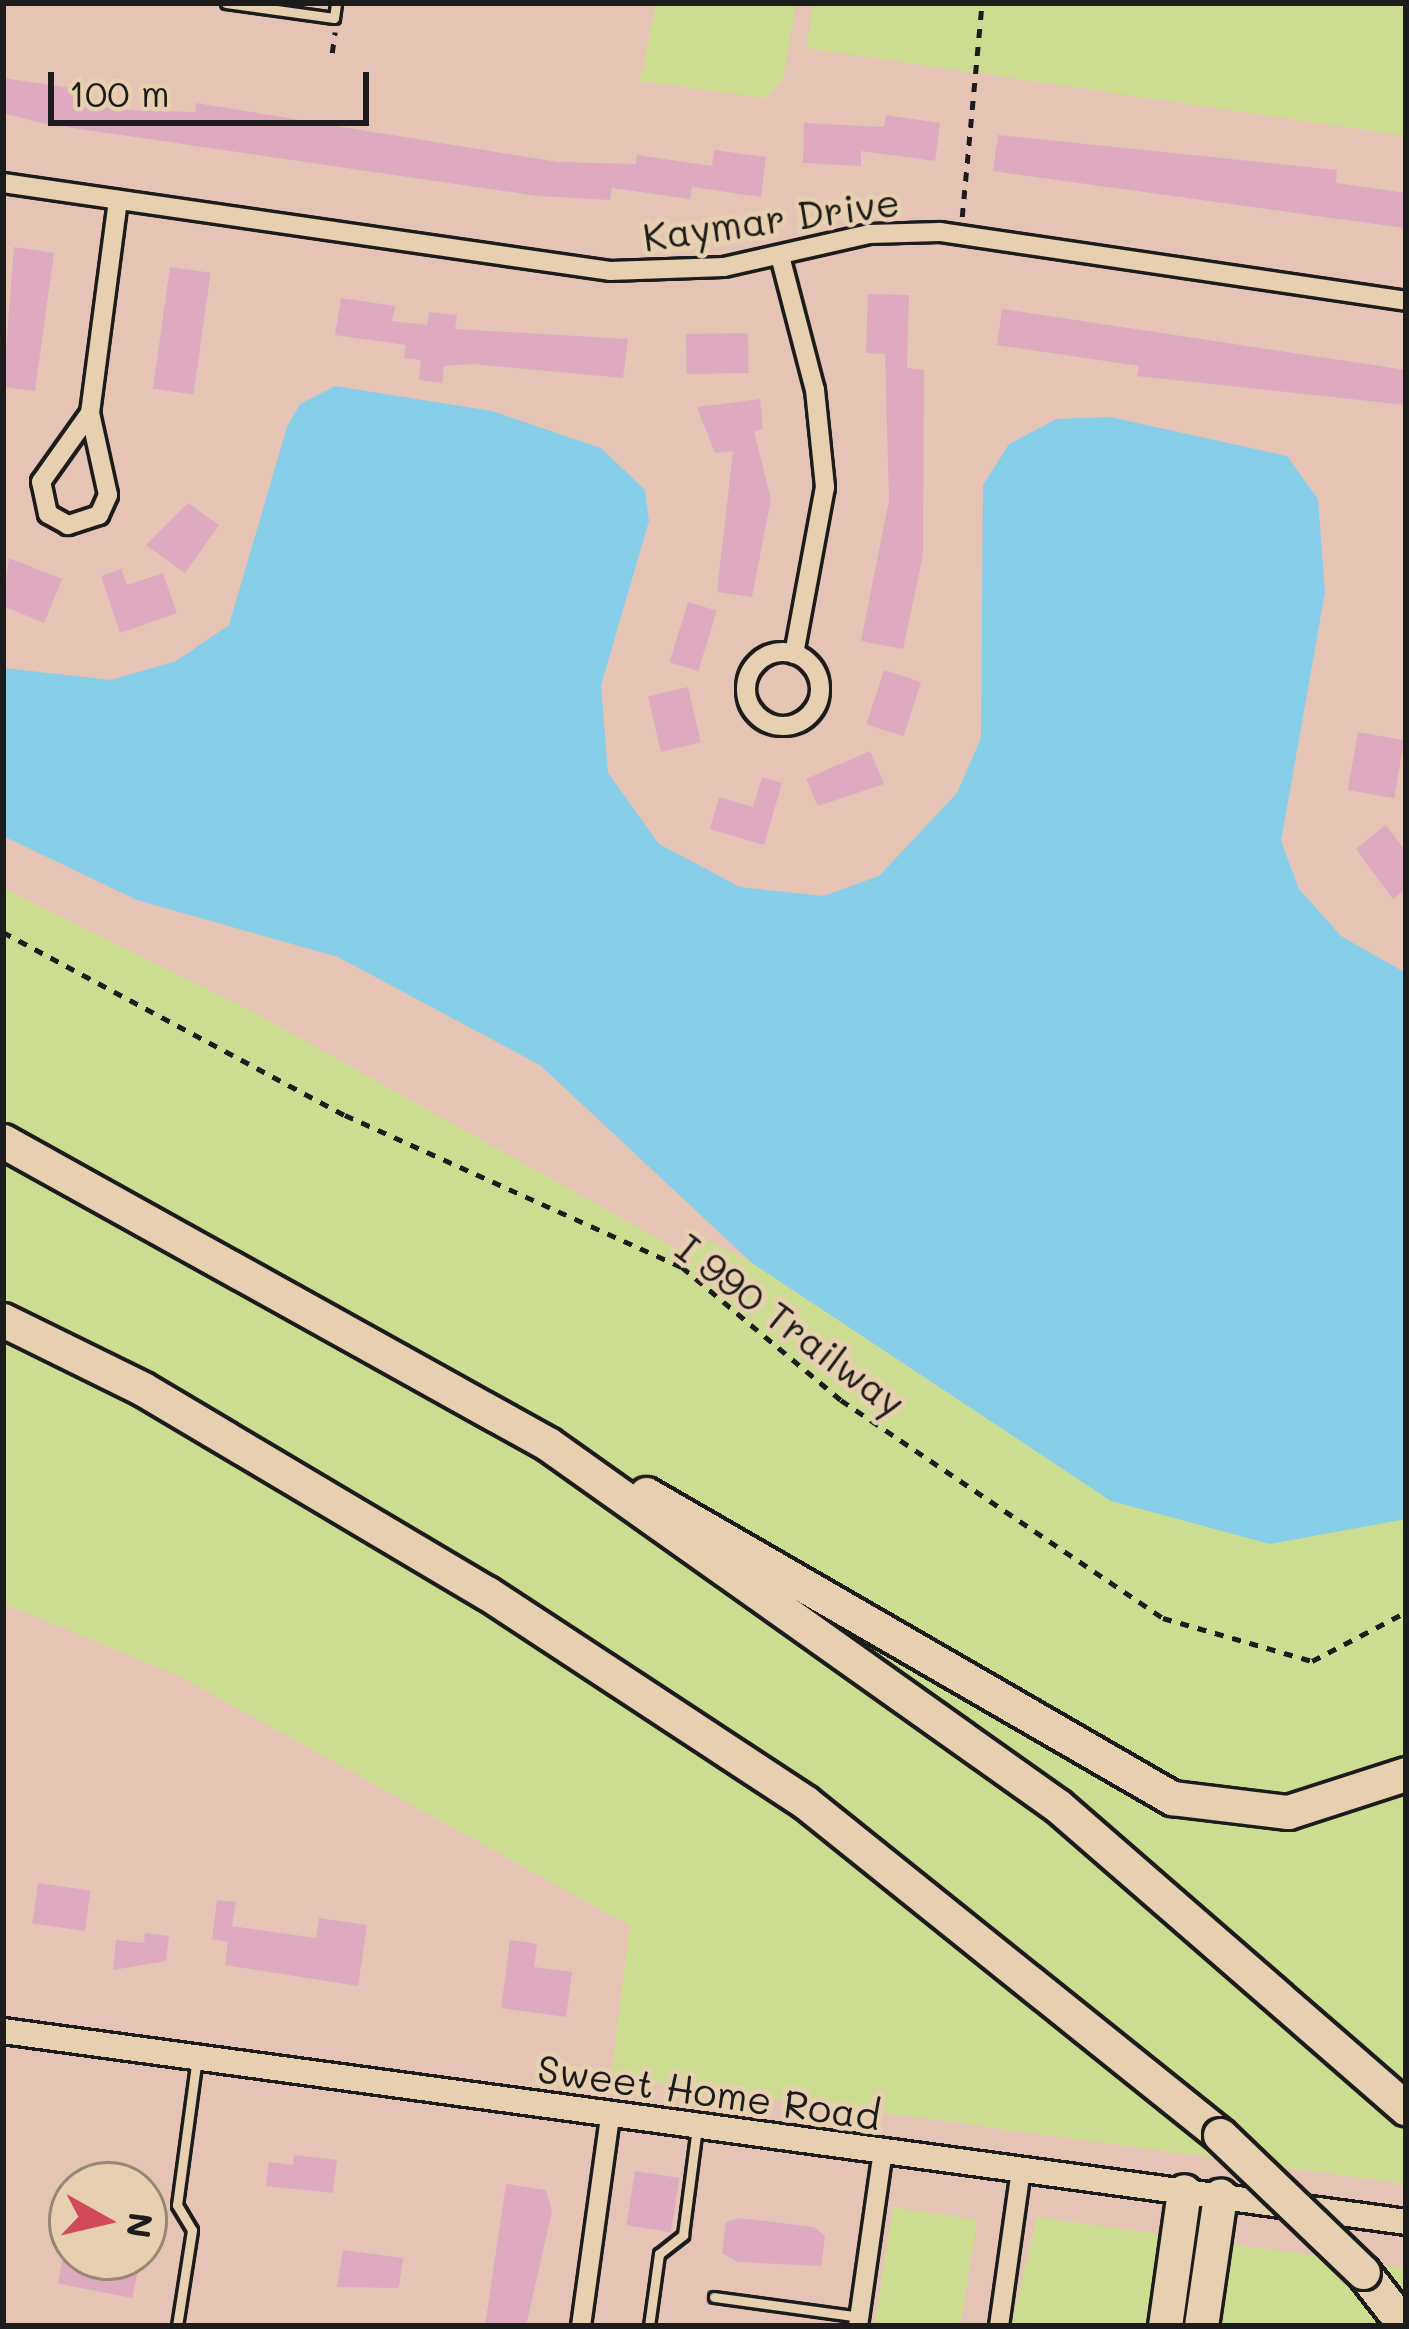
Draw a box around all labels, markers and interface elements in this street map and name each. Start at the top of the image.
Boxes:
scale bar [54,48,375,122]
text: 100 m [69,69,170,116]
street label: Kaymar Drive [640,178,902,260]
street label: I 990 Trailway [667,1224,915,1426]
street label: Sweet Home Road [534,2045,884,2139]
north arrow [48,2161,168,2281]
text: N [118,2210,164,2241]

